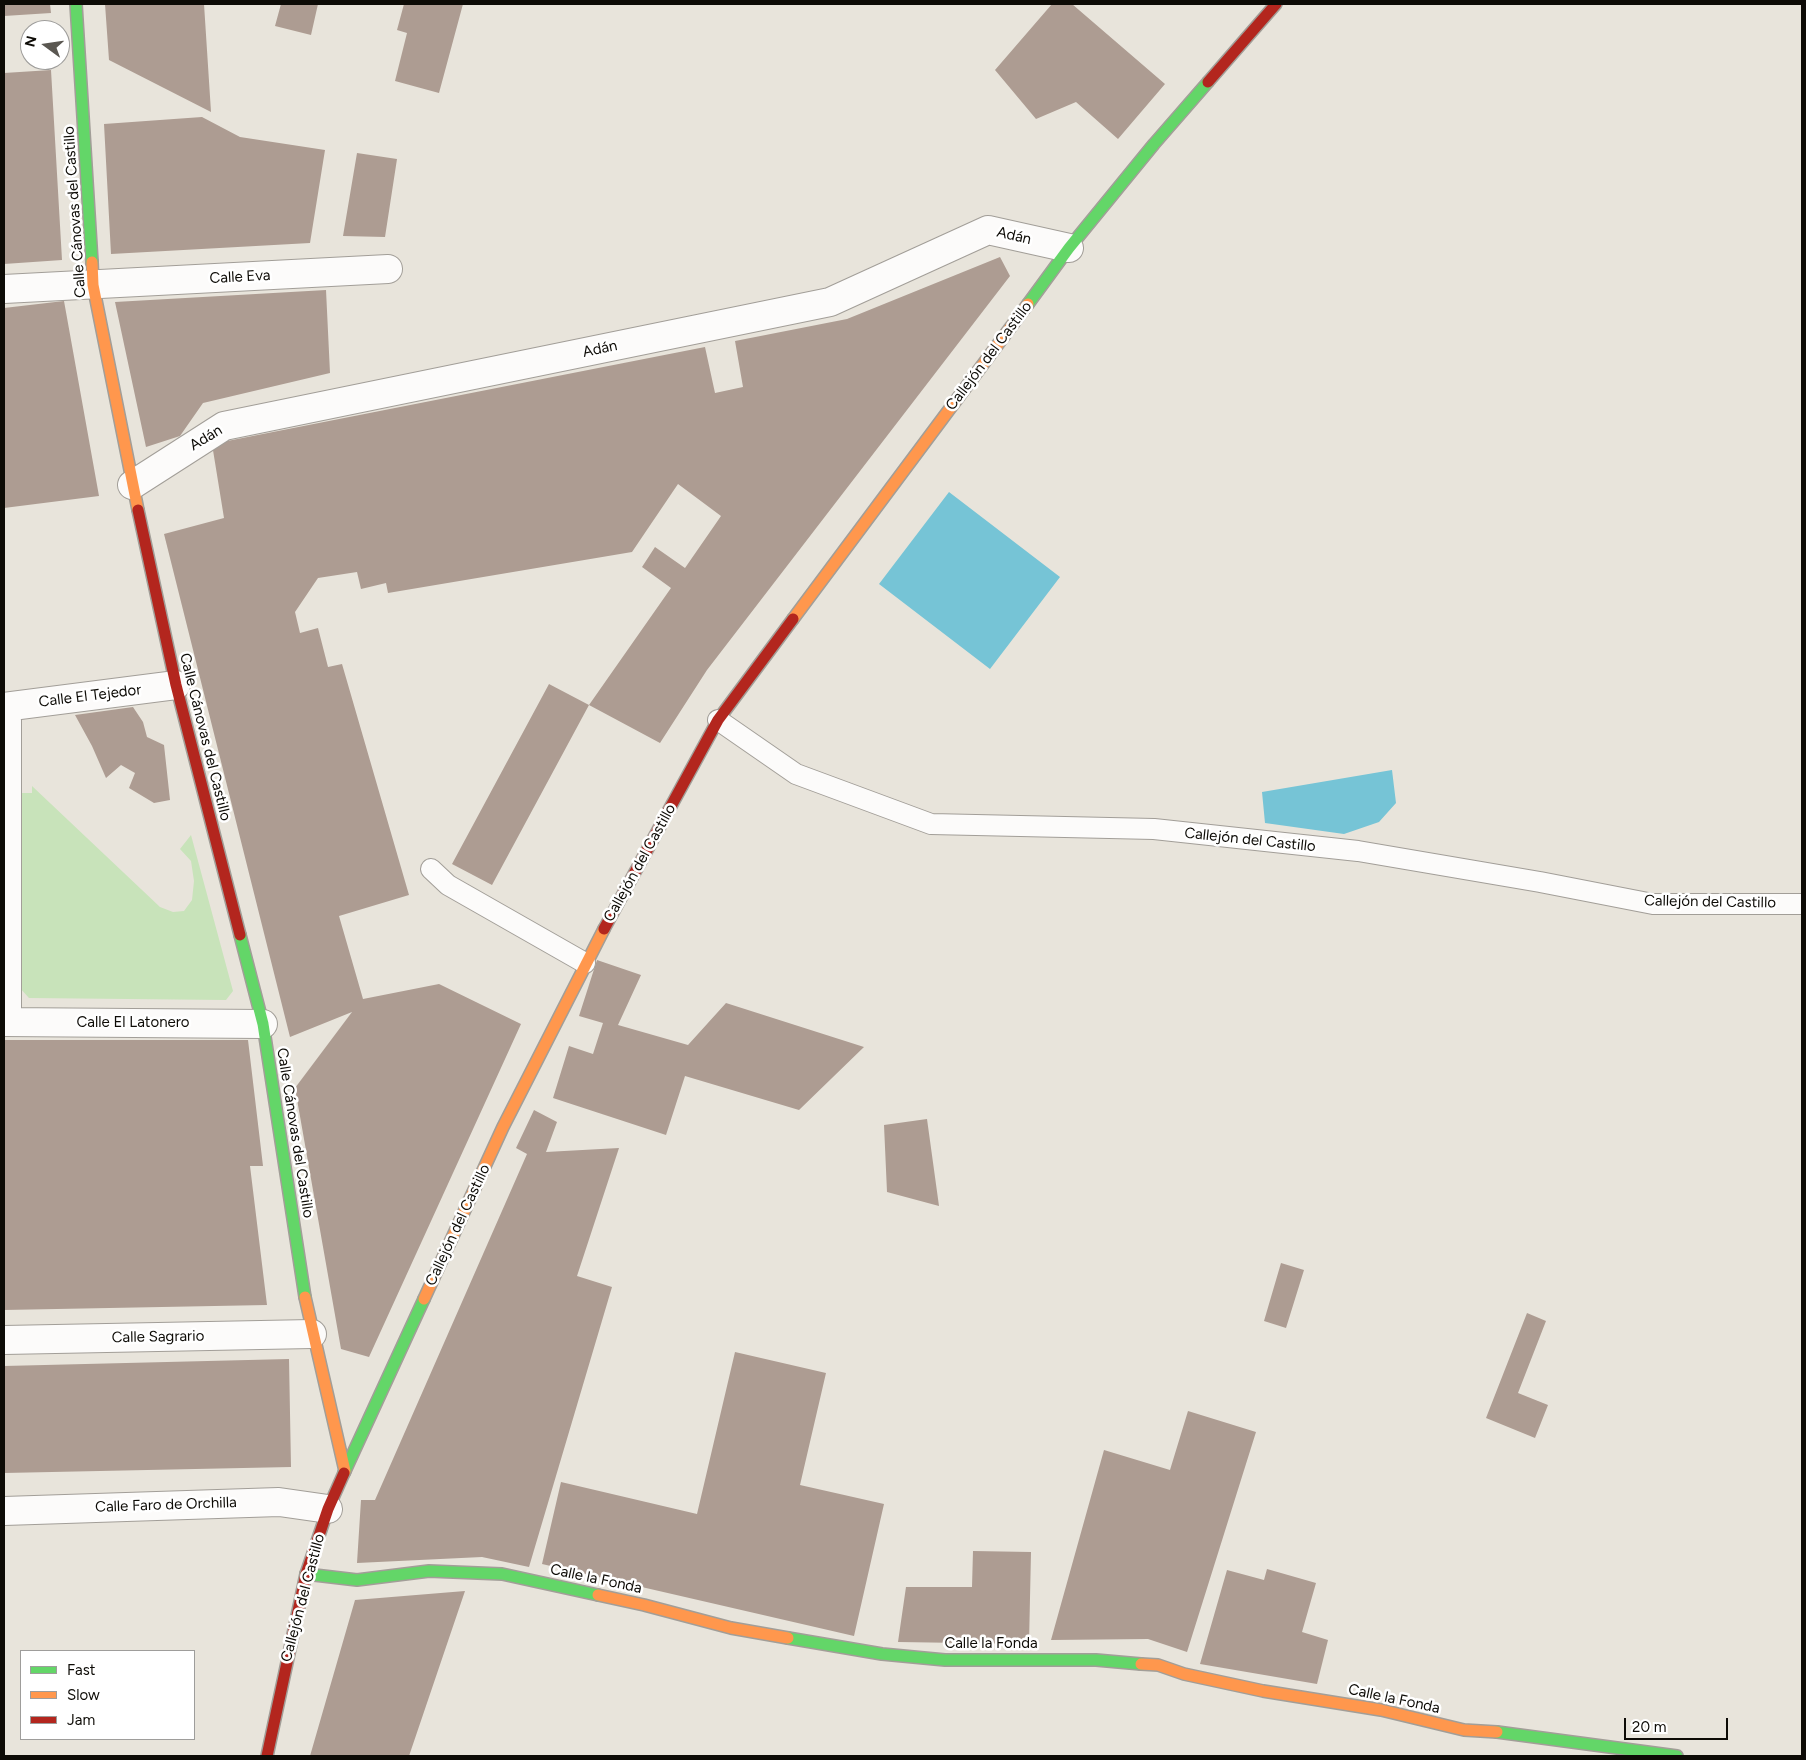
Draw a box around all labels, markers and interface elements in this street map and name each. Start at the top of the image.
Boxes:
north arrow [20,20,70,70]
text: N [21,34,40,49]
street label: Calle Cánovas del Castillo [60,126,90,298]
street label: Adán [995,223,1033,249]
street label: Calle Eva [209,266,271,288]
street label: Callejón del Castillo [942,298,1036,414]
street label: Adán [581,337,619,361]
street label: Adán [186,421,226,455]
street label: Calle Cánovas del Castillo [175,651,235,823]
street label: Calle El Tejedor [38,681,142,711]
street label: Callejón del Castillo [600,801,680,925]
street label: Callejón del Castillo [1183,824,1317,856]
street label: Callejón del Castillo [1644,892,1776,912]
street label: Calle El Latonero [77,1014,189,1032]
street label: Calle Cánovas del Castillo [273,1047,317,1219]
street label: Callejón del Castillo [422,1161,494,1289]
street label: Calle Sagrario [112,1327,204,1347]
street label: Calle Faro de Orchilla [95,1494,237,1516]
street label: Callejón del Castillo [277,1532,329,1664]
street label: Calle la Fonda [549,1561,643,1597]
street label: Calle la Fonda [944,1635,1038,1653]
legend [20,1650,195,1740]
text: Fast [67,1661,95,1679]
street label: Calle la Fonda [1347,1681,1441,1717]
text: Slow [67,1686,100,1704]
scale bar [1626,1708,1730,1740]
text: Jam [67,1711,95,1729]
text: 20 m [1632,1718,1666,1736]

